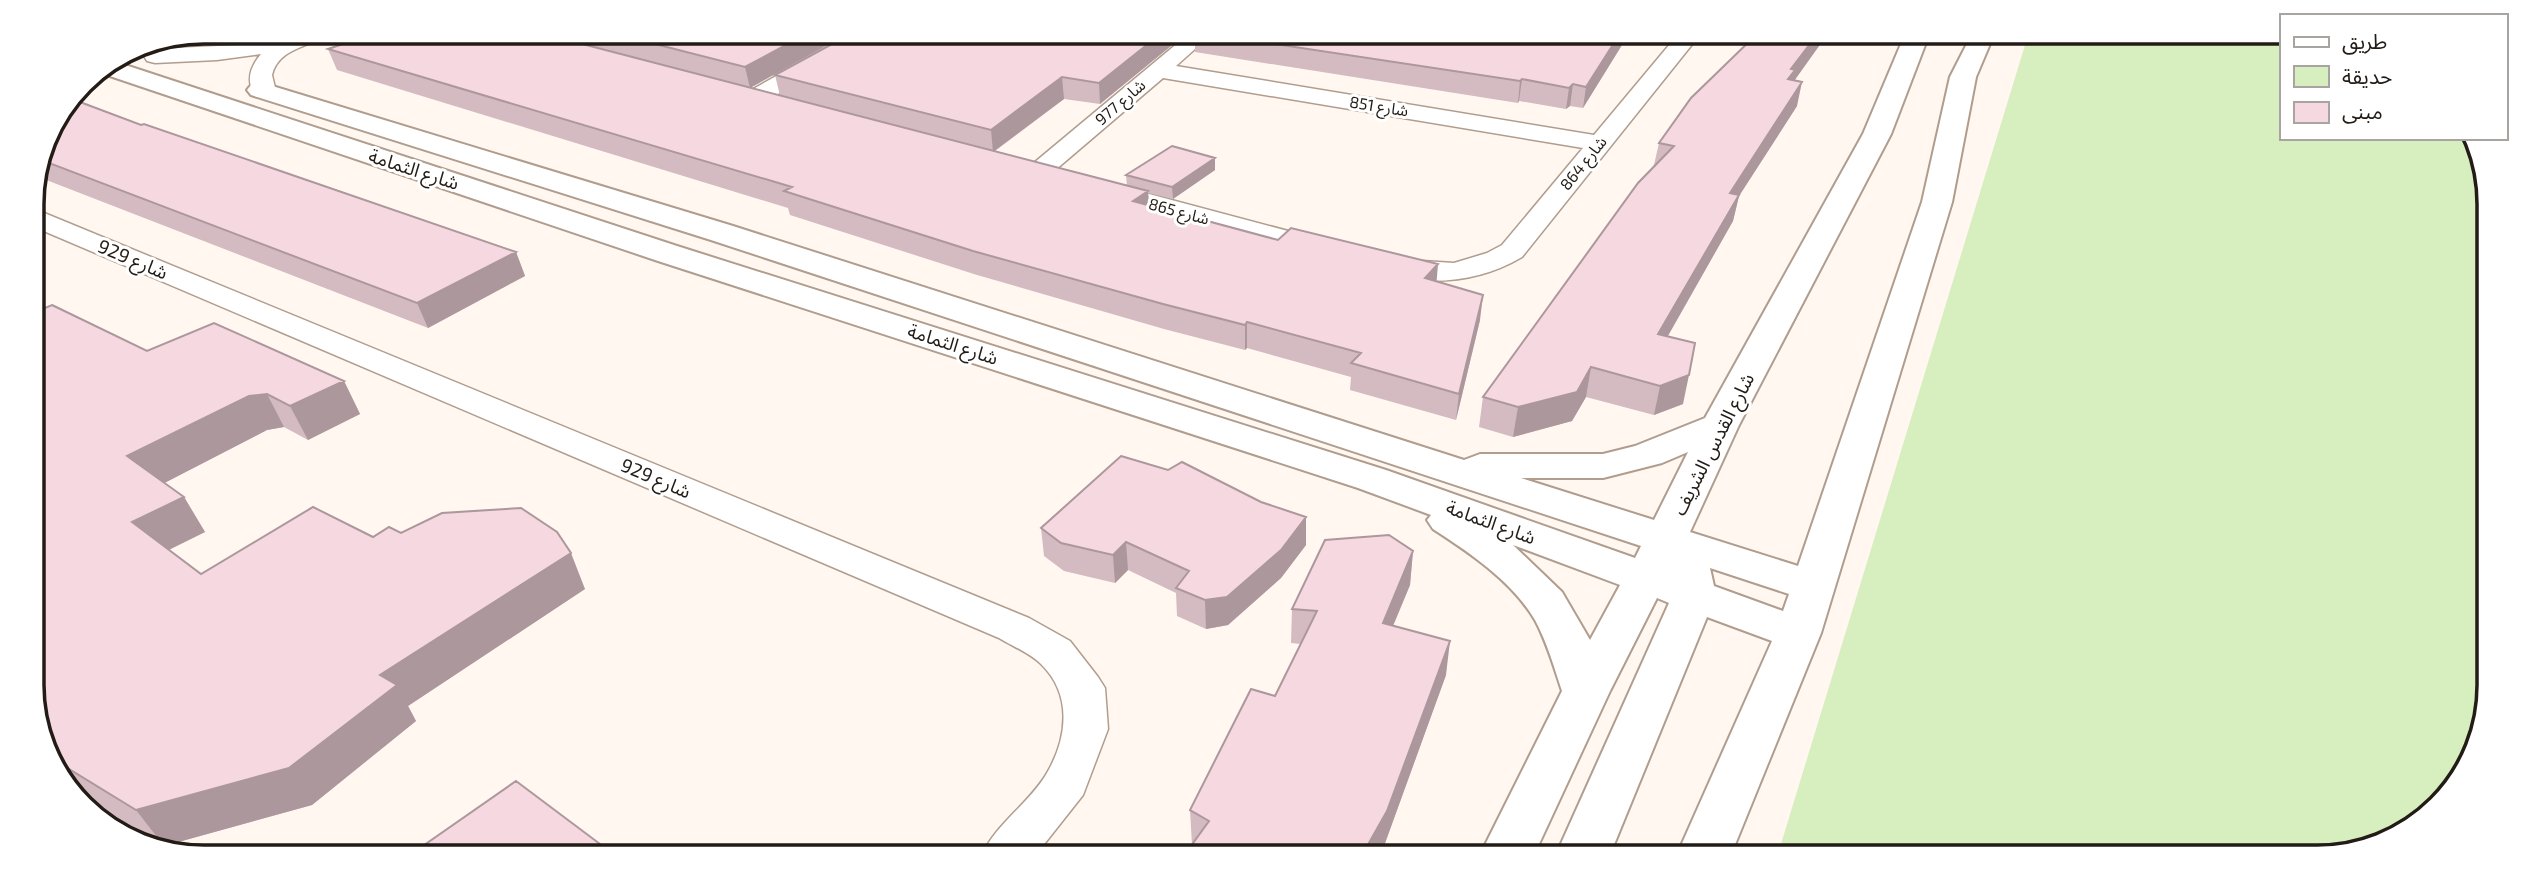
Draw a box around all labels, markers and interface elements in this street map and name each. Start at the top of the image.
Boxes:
legend [2280,14,2507,140]
text: طريق [2342,28,2387,55]
text: حديقة [2342,63,2392,88]
street label: شارع 977 [1091,75,1151,132]
street label: شارع 851 [1348,91,1410,123]
text: مبنى [2342,98,2383,124]
street label: شارع 864 [1555,132,1613,196]
street label: شارع الثمامة [365,143,462,197]
street label: شارع 865 [1146,193,1212,232]
street label: شارع 929 [94,234,172,286]
street label: شارع الثمامة [904,318,1001,372]
street label: شارع القدس الشريف [1667,369,1761,520]
street label: شارع 929 [617,453,695,505]
street label: شارع الثمامة [1442,495,1539,551]

